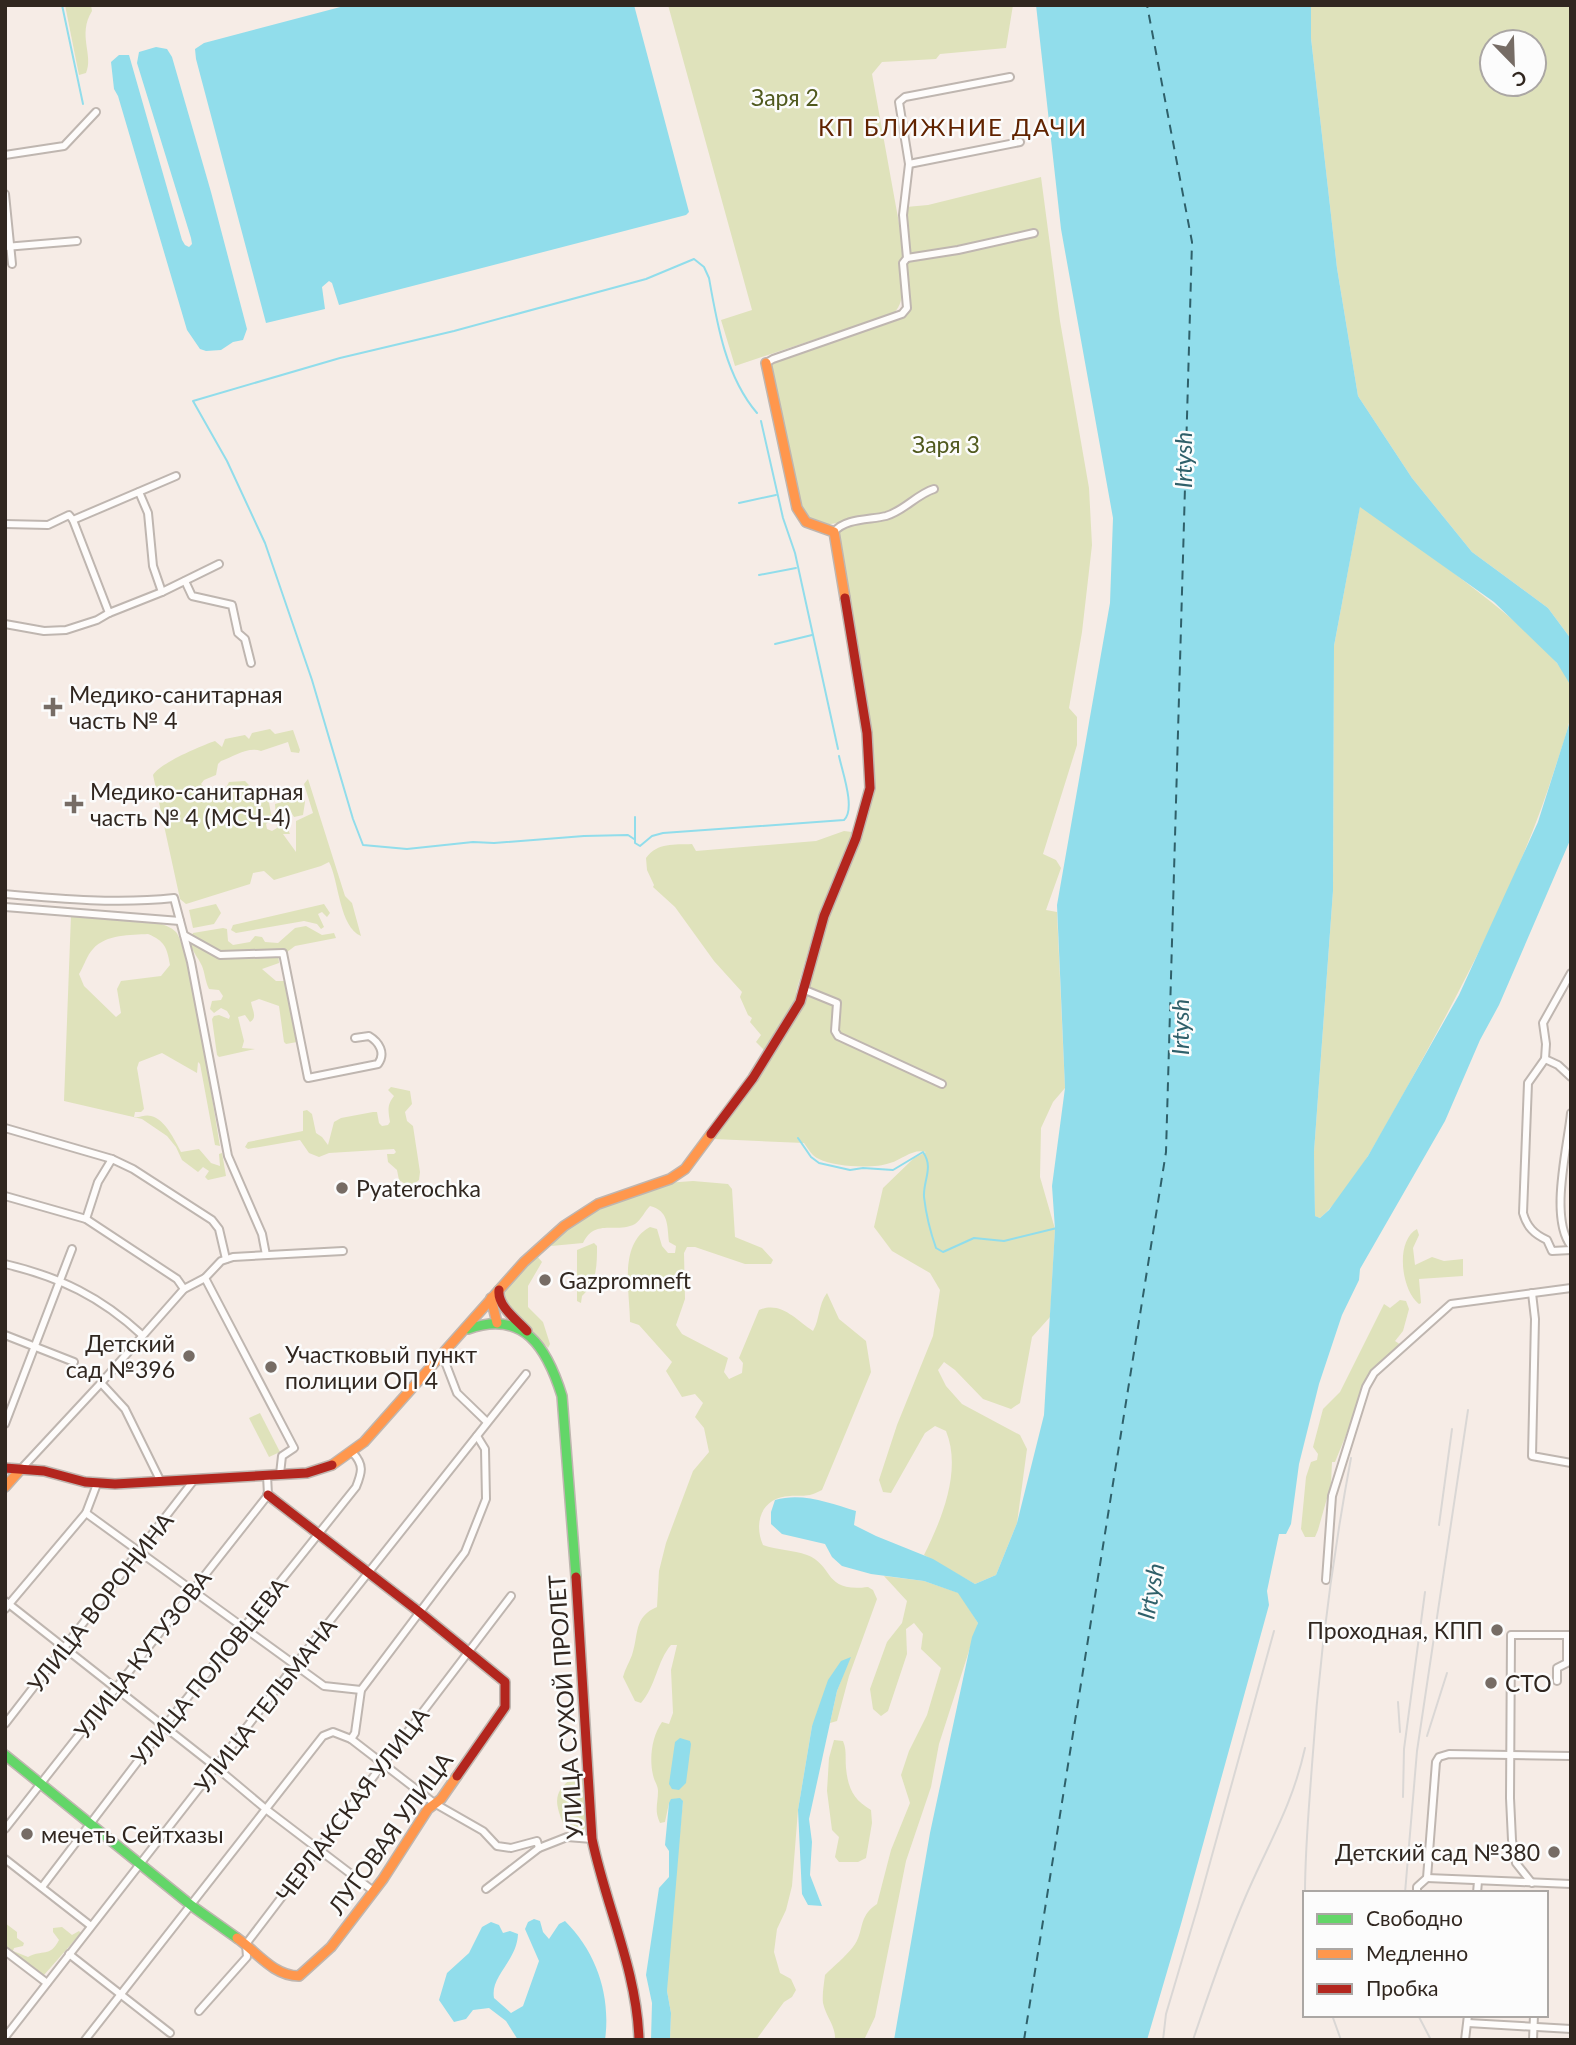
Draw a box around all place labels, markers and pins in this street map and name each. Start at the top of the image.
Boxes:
place label: Медико-санитарная часть № 4 [69,680,283,734]
marker: Медико-санитарная часть № 4 [43,697,63,717]
place label: Медико-санитарная часть № 4 (МСЧ-4) [90,777,304,831]
marker: Медико-санитарная часть № 4 (МСЧ-4) [64,794,84,814]
place label: Pyaterochka [356,1174,481,1202]
marker: Pyaterochka [334,1180,350,1196]
place label: Gazpromneft [559,1266,691,1294]
marker: Gazpromneft [537,1272,553,1288]
place label: Детский сад №396 [66,1329,175,1383]
place label: Участковый пункт полиции ОП 4 [285,1340,477,1394]
marker: Детский сад №396 [181,1348,197,1364]
marker: Участковый пункт полиции ОП 4 [263,1359,279,1375]
place label: Проходная, КПП [1307,1616,1483,1644]
marker: Проходная, КПП [1489,1622,1505,1638]
place label: СТО [1505,1669,1552,1697]
marker: СТО [1483,1675,1499,1691]
place label: мечеть Сейтхазы [41,1820,224,1848]
marker: мечеть Сейтхазы [19,1826,35,1842]
place label: Детский сад №380 [1335,1838,1540,1866]
marker: Детский сад №380 [1546,1844,1562,1860]

